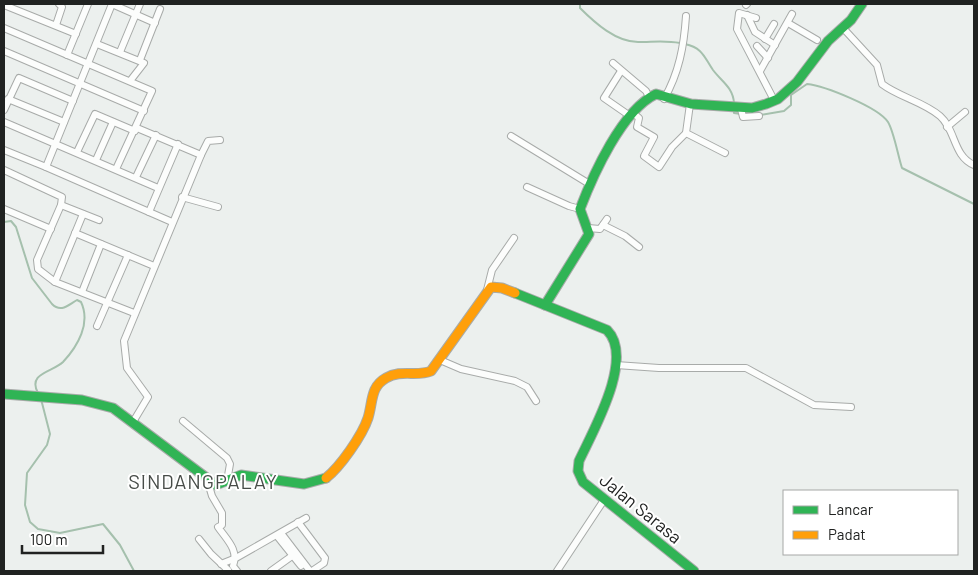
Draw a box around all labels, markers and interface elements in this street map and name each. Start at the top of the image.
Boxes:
street label: Jalan Sarasa [595,468,687,548]
district label: SINDANGPALAY [128,469,278,493]
legend [783,490,958,555]
text: Lancar [828,500,874,518]
scale bar [22,522,104,554]
text: Padat [828,525,866,543]
text: 100 m [30,530,68,548]

